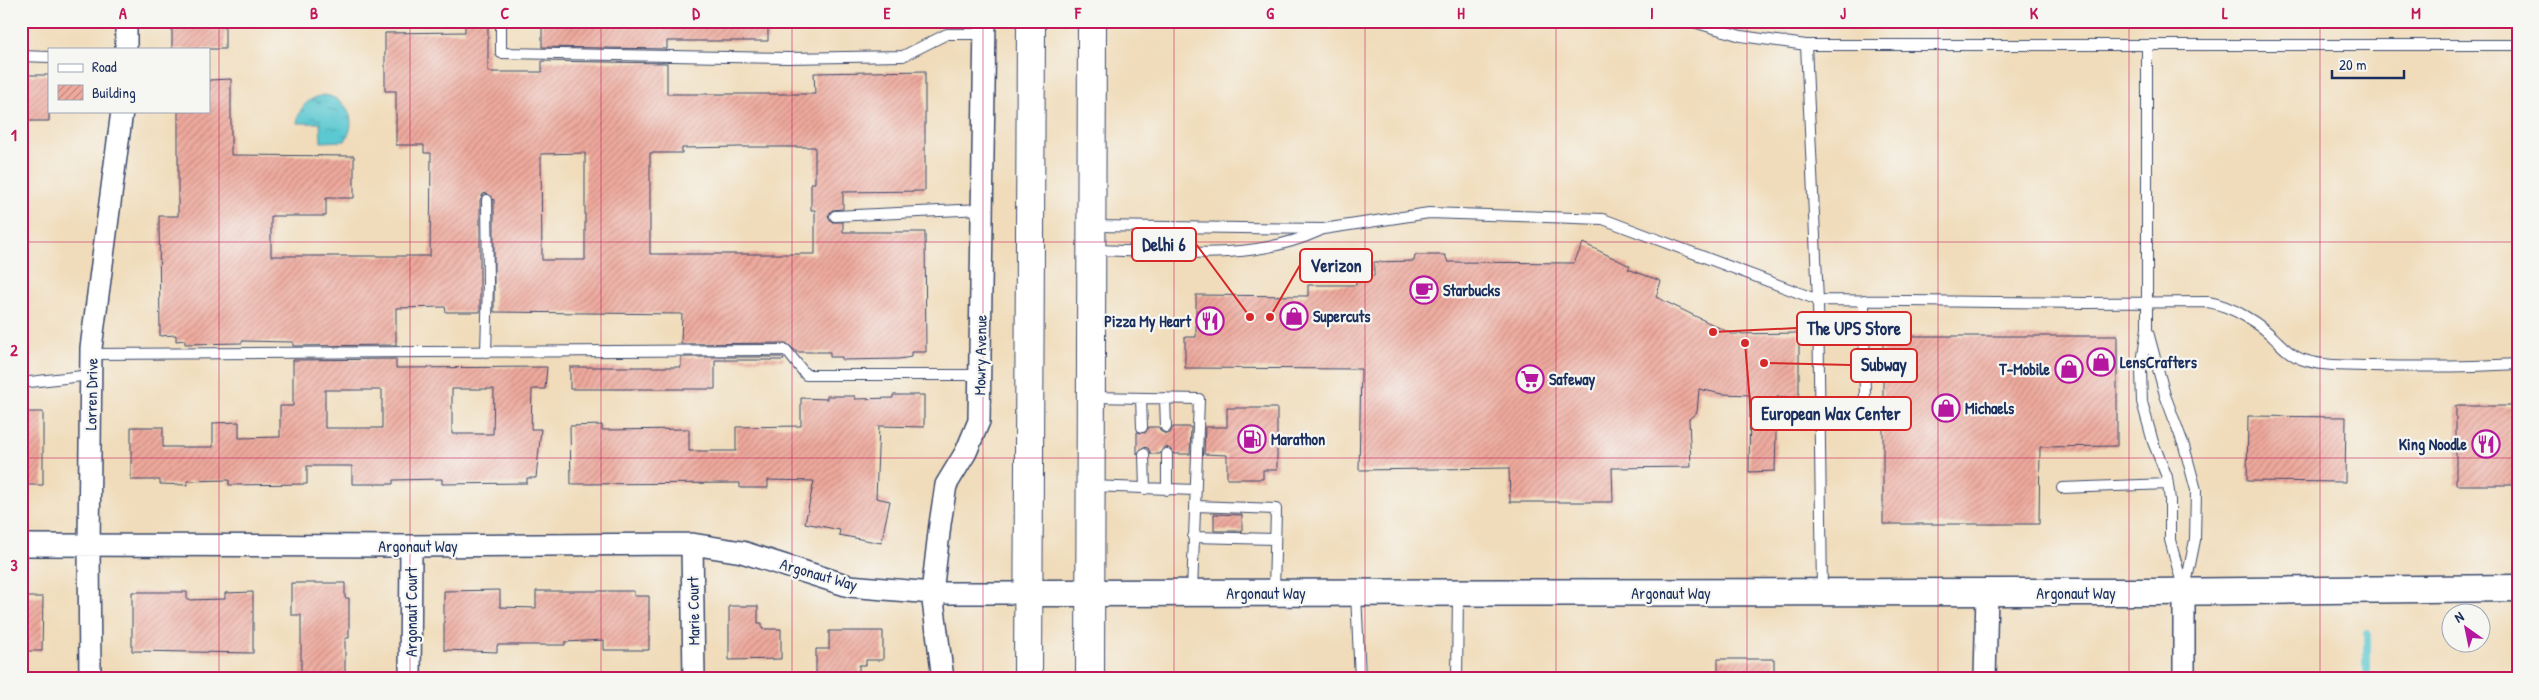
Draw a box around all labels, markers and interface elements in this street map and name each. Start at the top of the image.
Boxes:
text: A [119,2,127,24]
text: B [310,2,318,24]
text: C [501,2,510,24]
text: D [692,2,700,24]
text: E [883,2,891,24]
text: F [1074,2,1082,24]
text: G [1266,2,1274,24]
text: H [1457,2,1465,24]
text: I [1650,2,1654,24]
text: J [1840,2,1846,24]
text: K [2030,2,2039,24]
text: L [2222,2,2228,24]
text: M [2411,2,2421,24]
legend [48,48,210,112]
scale bar [2332,48,2404,80]
text: 20 m [2339,54,2366,75]
text: Road [92,56,117,77]
text: Building [92,82,136,103]
text: 1 [11,124,17,146]
callout: Delhi 6 [1132,228,1196,261]
text: Delhi 6 [1142,232,1186,257]
callout: Verizon [1300,249,1372,282]
text: Verizon [1310,253,1362,278]
cafe icon: Starbucks [1409,275,1439,305]
place label: Starbucks [1443,279,1501,301]
shop icon: Supercuts [1279,301,1309,331]
place label: Supercuts [1313,305,1371,328]
restaurant icon: Pizza My Heart [1195,306,1225,336]
place label: Pizza My Heart [1104,310,1191,333]
callout: The UPS Store [1797,312,1911,345]
street label: Mowry Avenue [968,314,992,395]
text: The UPS Store [1806,316,1902,341]
text: 2 [10,339,18,361]
shop icon: LensCrafters [2086,347,2116,377]
callout: Subway [1851,349,1917,382]
place label: LensCrafters [2120,351,2198,373]
text: Subway [1861,352,1907,378]
shop icon: T-Mobile [2054,354,2084,384]
street label: Lorren Drive [79,357,103,430]
place label: T-Mobile [1998,358,2051,380]
supermarket icon: Safeway [1515,364,1545,394]
place label: Safeway [1549,368,1595,391]
shop icon: Michaels [1931,393,1961,423]
callout: European Wax Center [1751,397,1911,430]
place label: Michaels [1965,397,2015,419]
text: European Wax Center [1761,401,1901,427]
fuel station icon: Marathon [1237,424,1267,454]
place label: Marathon [1271,428,1325,450]
restaurant icon: King Noodle [2471,429,2501,459]
place label: King Noodle [2399,433,2468,456]
street label: Argonaut Way [378,535,458,557]
street label: Argonaut Way [778,552,860,596]
text: 3 [10,554,18,576]
street label: Argonaut Court [400,567,422,657]
street label: Marie Court [681,576,705,646]
street label: Argonaut Way [1226,582,1306,604]
street label: Argonaut Way [1631,582,1711,604]
street label: Argonaut Way [2036,582,2116,604]
north arrow [2442,602,2492,652]
text: N [2450,606,2467,627]

